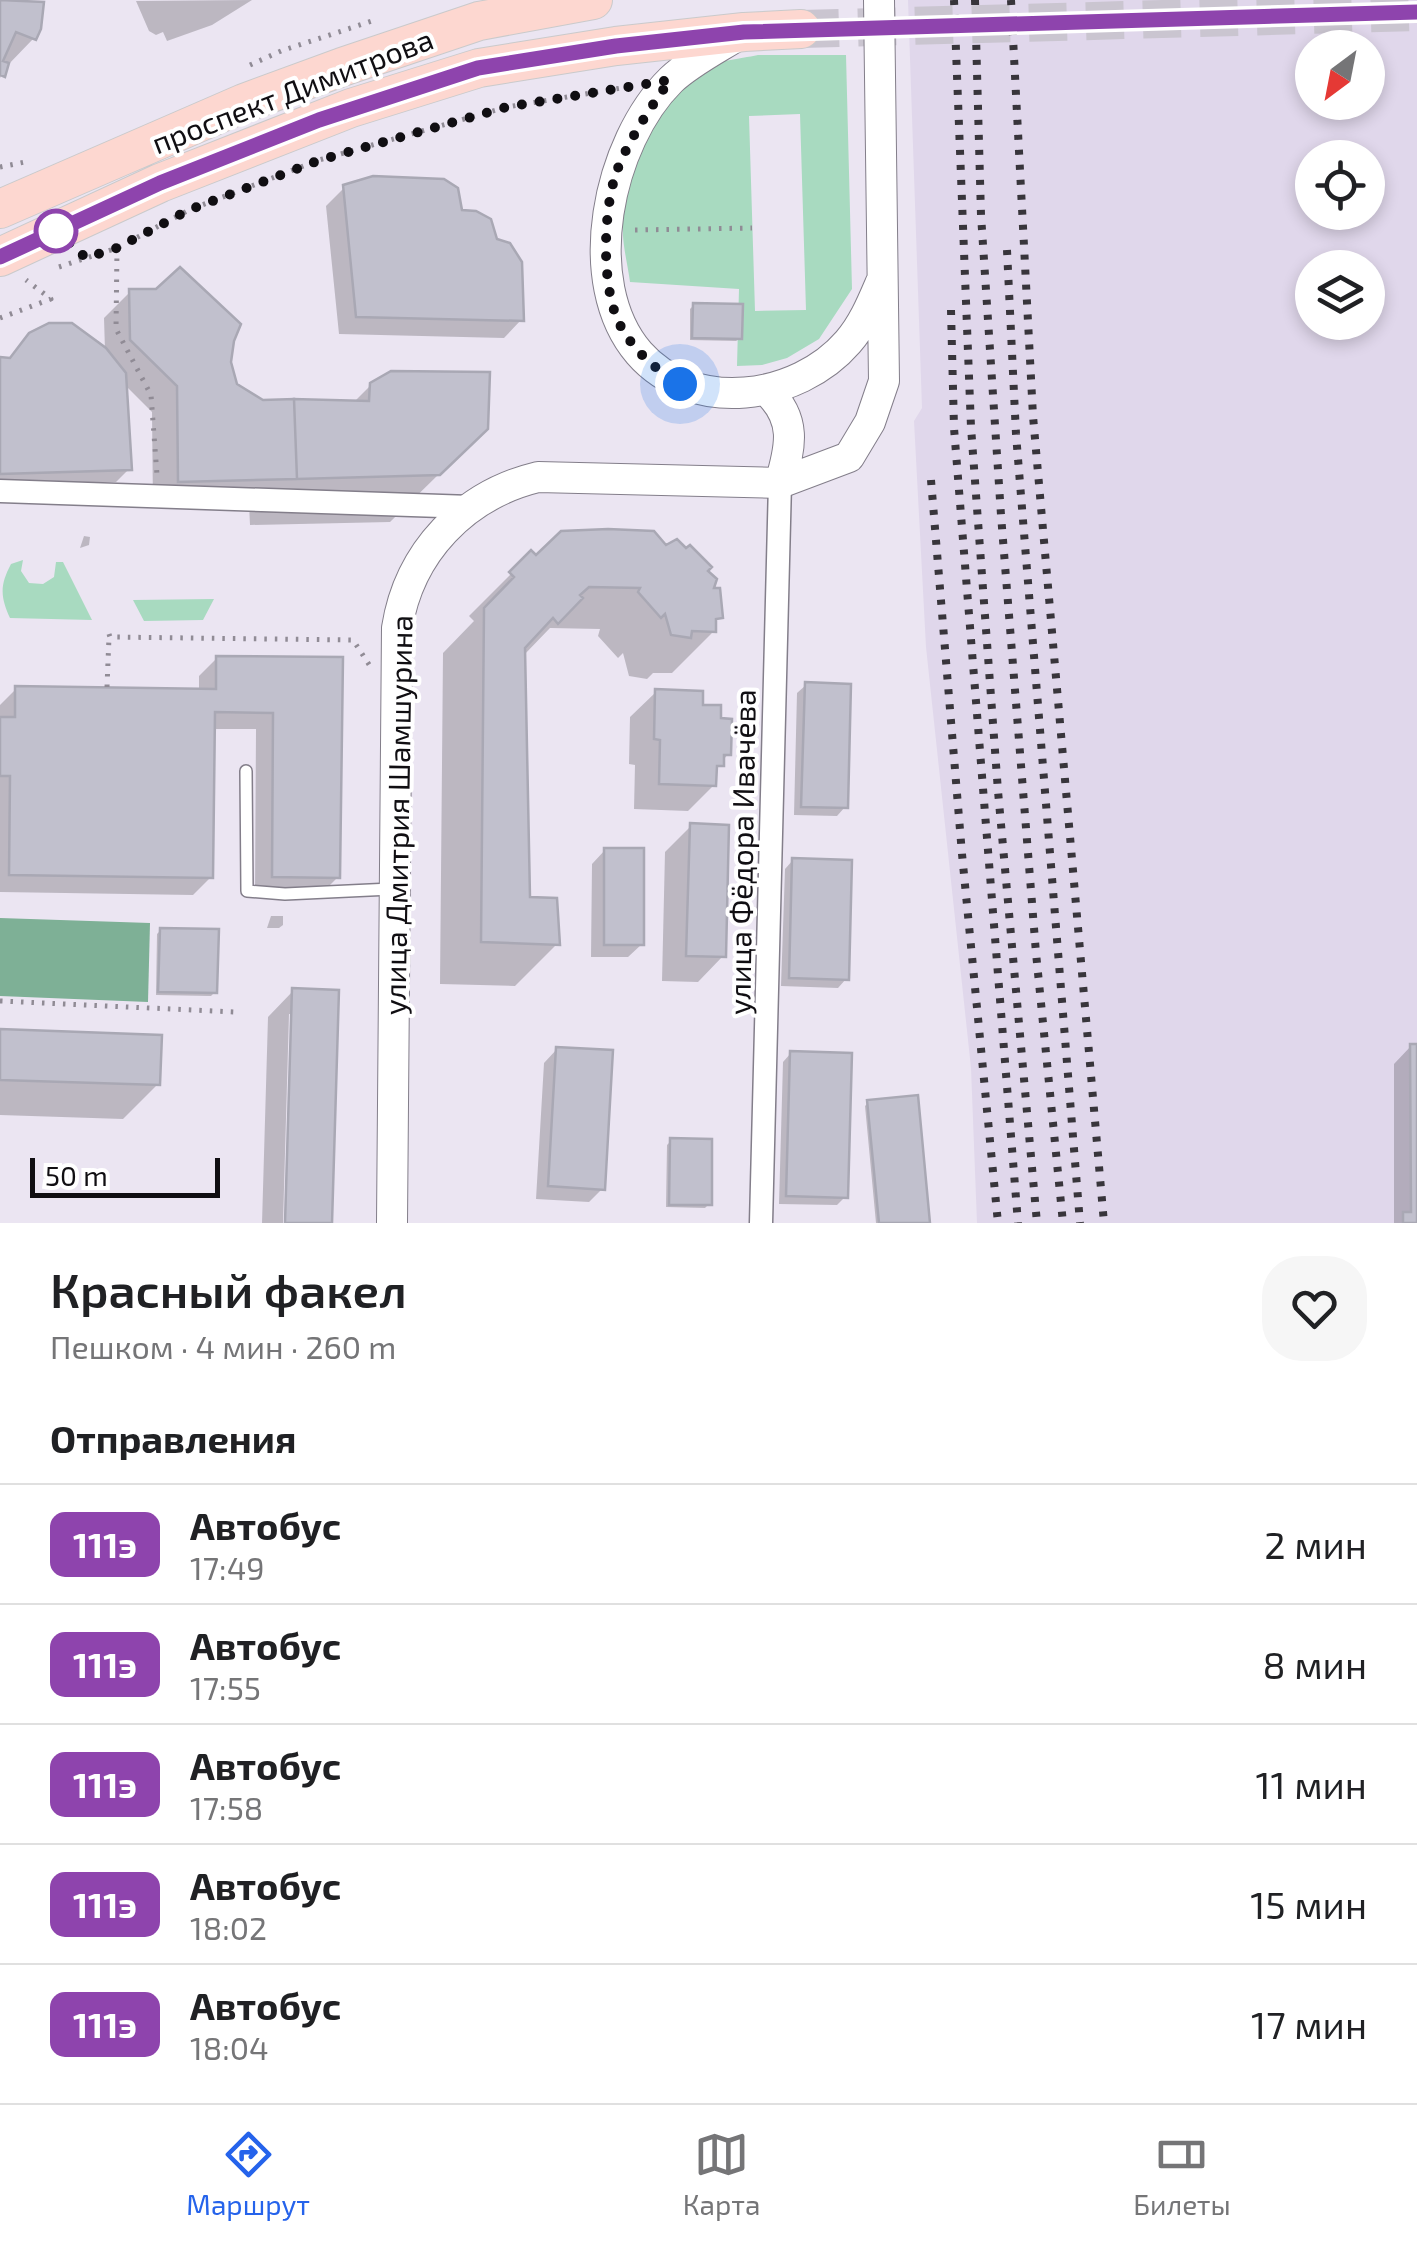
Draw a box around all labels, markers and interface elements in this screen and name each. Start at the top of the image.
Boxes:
street label: проспект Димитрова [146,20,438,160]
north arrow [1295,30,1385,120]
map controls [1295,30,1385,340]
button: locate [1295,140,1385,230]
unlabelled marker [35,210,77,252]
button: layers [1295,250,1385,340]
your location [655,359,705,409]
street label: улица Дмитрия Шамшурина [376,615,419,1015]
street label: улица Фёдора Ивачёва [720,689,763,1015]
scale bar [30,1153,220,1198]
text: 50 m [45,1158,108,1192]
button: heart [1262,1256,1367,1361]
text: Красный факел [50,1260,407,1318]
text: Пешком · 4 мин · 260 m [50,1327,396,1365]
text: Отправления [50,1415,297,1461]
text: Автобус [190,1502,341,1548]
text: 2 мин [1264,1521,1367,1567]
text: 111э [73,1523,137,1565]
text: 17:49 [190,1548,265,1586]
text: Автобус [190,1622,341,1668]
text: 8 мин [1263,1641,1367,1687]
text: 111э [73,1643,137,1685]
text: 17:55 [190,1668,261,1706]
text: Автобус [190,1742,341,1788]
text: 11 мин [1255,1761,1367,1807]
text: 111э [73,1763,137,1805]
text: 17:58 [190,1788,263,1826]
text: Автобус [190,1862,341,1908]
text: 15 мин [1250,1881,1367,1927]
text: 111э [73,1883,137,1925]
text: 18:02 [190,1908,267,1946]
text: Автобус [190,1982,341,2028]
text: 17 мин [1251,2001,1367,2047]
text: 111э [73,2003,137,2045]
text: 18:04 [190,2028,269,2066]
tab: Маршрут [186,2127,310,2221]
tab: Карта [683,2127,761,2221]
tab: Билеты [1133,2127,1231,2221]

